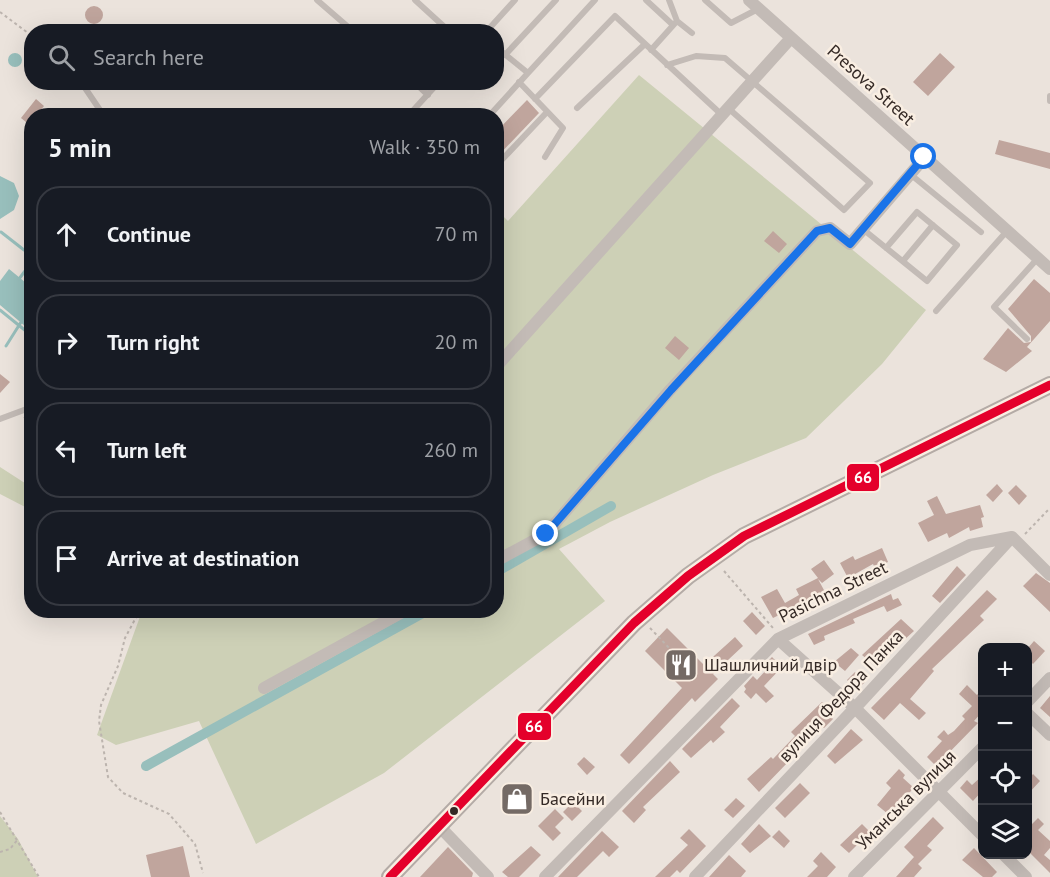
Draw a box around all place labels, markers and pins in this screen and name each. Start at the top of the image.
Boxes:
restaurant icon: Шашличний двір [663,647,699,683]
place label: Шашличний двір [704,653,837,676]
shop icon: Басейни [499,781,535,817]
place label: Басейни [540,787,605,810]
unlabelled marker [448,805,460,817]

